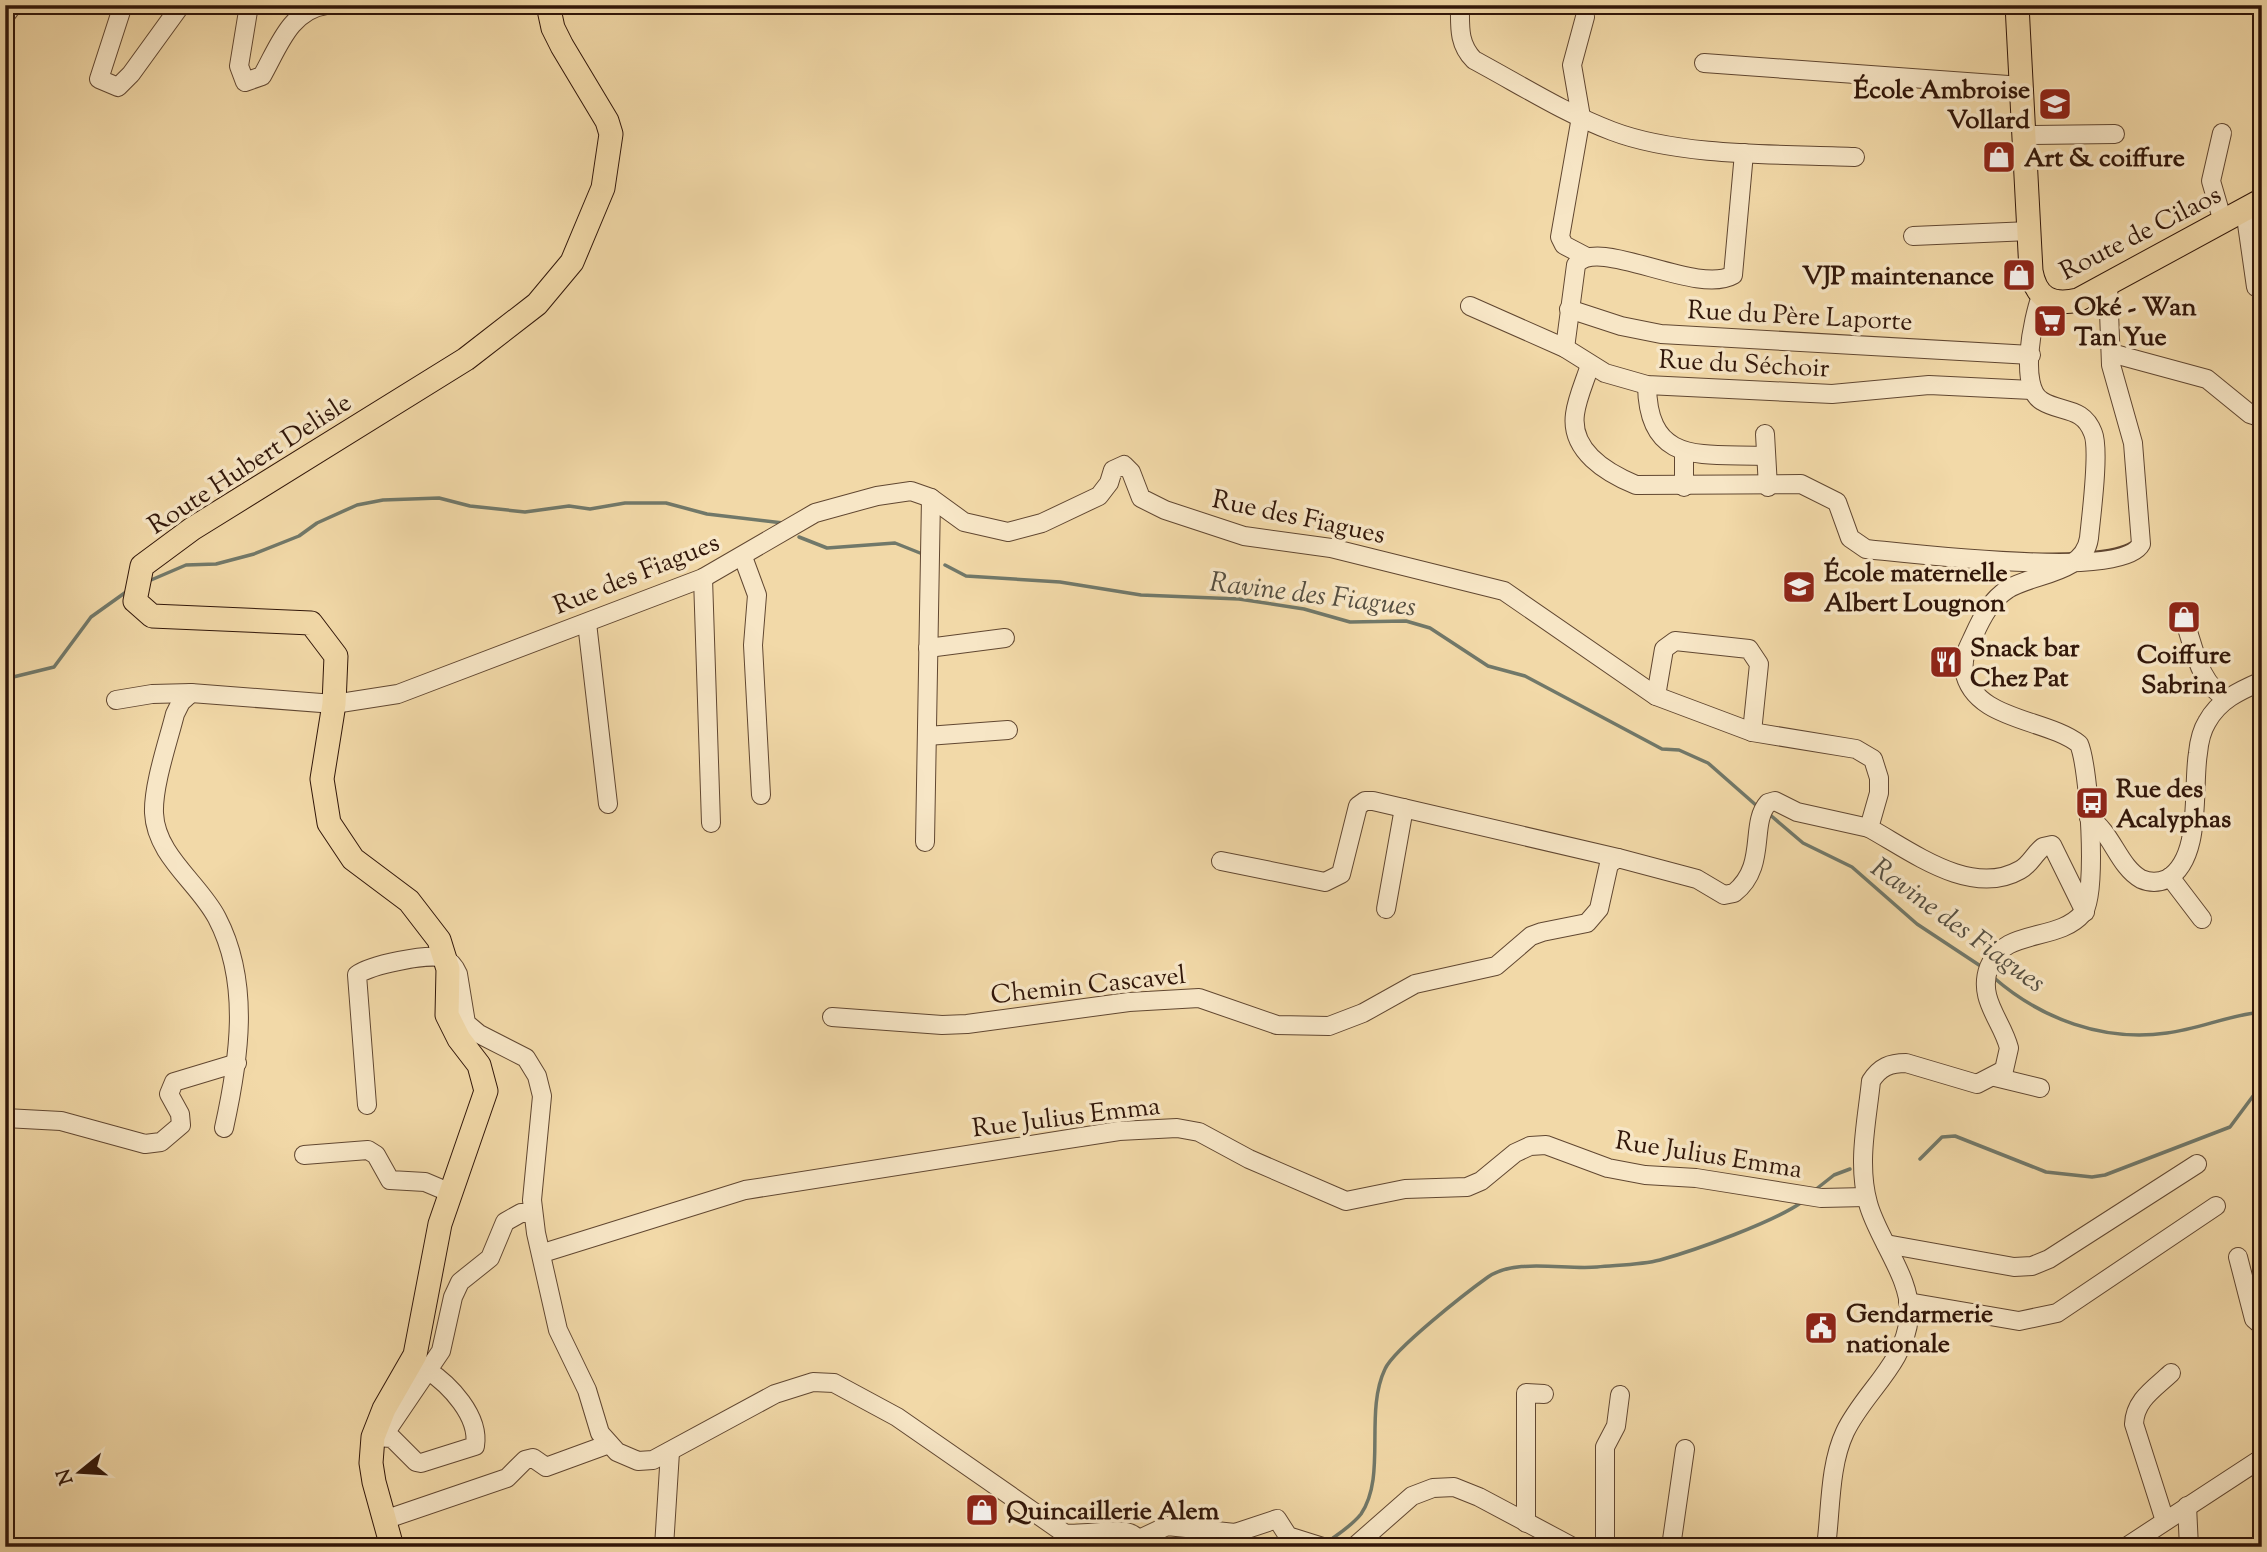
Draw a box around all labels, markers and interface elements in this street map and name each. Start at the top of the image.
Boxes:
place label: École Ambroise Vollard [1854,73,2030,140]
school or university icon: École Ambroise Vollard [2036,85,2074,123]
shop icon: Art & coiffure [1980,138,2018,176]
place label: Art & coiffure [2024,141,2185,178]
street label: Route de Cilaos [2054,178,2228,291]
shop icon: VJP maintenance [2000,256,2038,294]
place label: VJP maintenance [1802,259,1994,296]
place label: Oké - Wan Tan Yue [2074,290,2197,357]
street label: Rue du Père Laporte [1686,293,1913,342]
supermarket icon: Oké - Wan Tan Yue [2031,302,2069,340]
street label: Rue du Séchoir [1658,343,1830,388]
street label: Route Hubert Delisle [141,385,359,545]
street label: Rue des Fiagues [1209,482,1388,555]
street label: Rue des Fiagues [548,525,725,625]
place label: École maternelle Albert Lougnon [1824,556,2008,623]
water label: Ravine des Fiagues [1207,563,1418,628]
school or university icon: École maternelle Albert Lougnon [1780,568,1818,606]
shop icon: Coiffure Sabrina [2165,598,2203,636]
place label: Snack bar Chez Pat [1970,631,2080,698]
place label: Coiffure Sabrina [2137,638,2231,705]
restaurant icon: Snack bar Chez Pat [1927,643,1965,681]
place label: Rue des Acalyphas [2116,772,2231,839]
bus stop icon: Rue des Acalyphas [2073,784,2111,822]
water label: Ravine des Fiagues [1862,849,2053,1004]
street label: Chemin Cascavel [989,958,1188,1015]
street label: Rue Julius Emma [970,1089,1162,1148]
street label: Rue Julius Emma [1612,1123,1805,1190]
place label: Gendarmerie nationale [1846,1297,1993,1364]
public building icon: Gendarmerie nationale [1802,1309,1840,1347]
north arrow [46,1436,116,1506]
text: N [51,1465,81,1488]
shop icon: Quincaillerie Alem [963,1491,1001,1529]
place label: Quincaillerie Alem [1006,1494,1220,1531]

